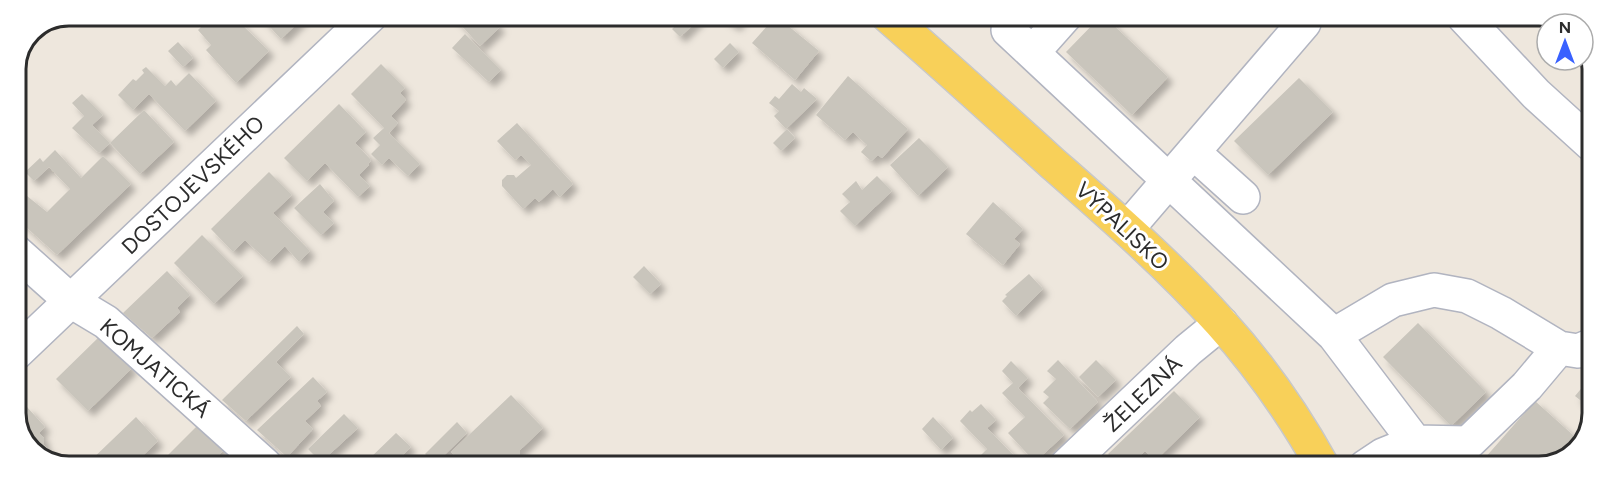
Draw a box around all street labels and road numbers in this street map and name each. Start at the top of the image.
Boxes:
street label: DOSTOJEVSKÉHO [116,110,270,260]
street label: VÝPALISKO [1070,176,1174,276]
street label: KOMJATICKÁ [94,313,216,423]
street label: ŽELEZNÁ [1099,350,1188,438]

